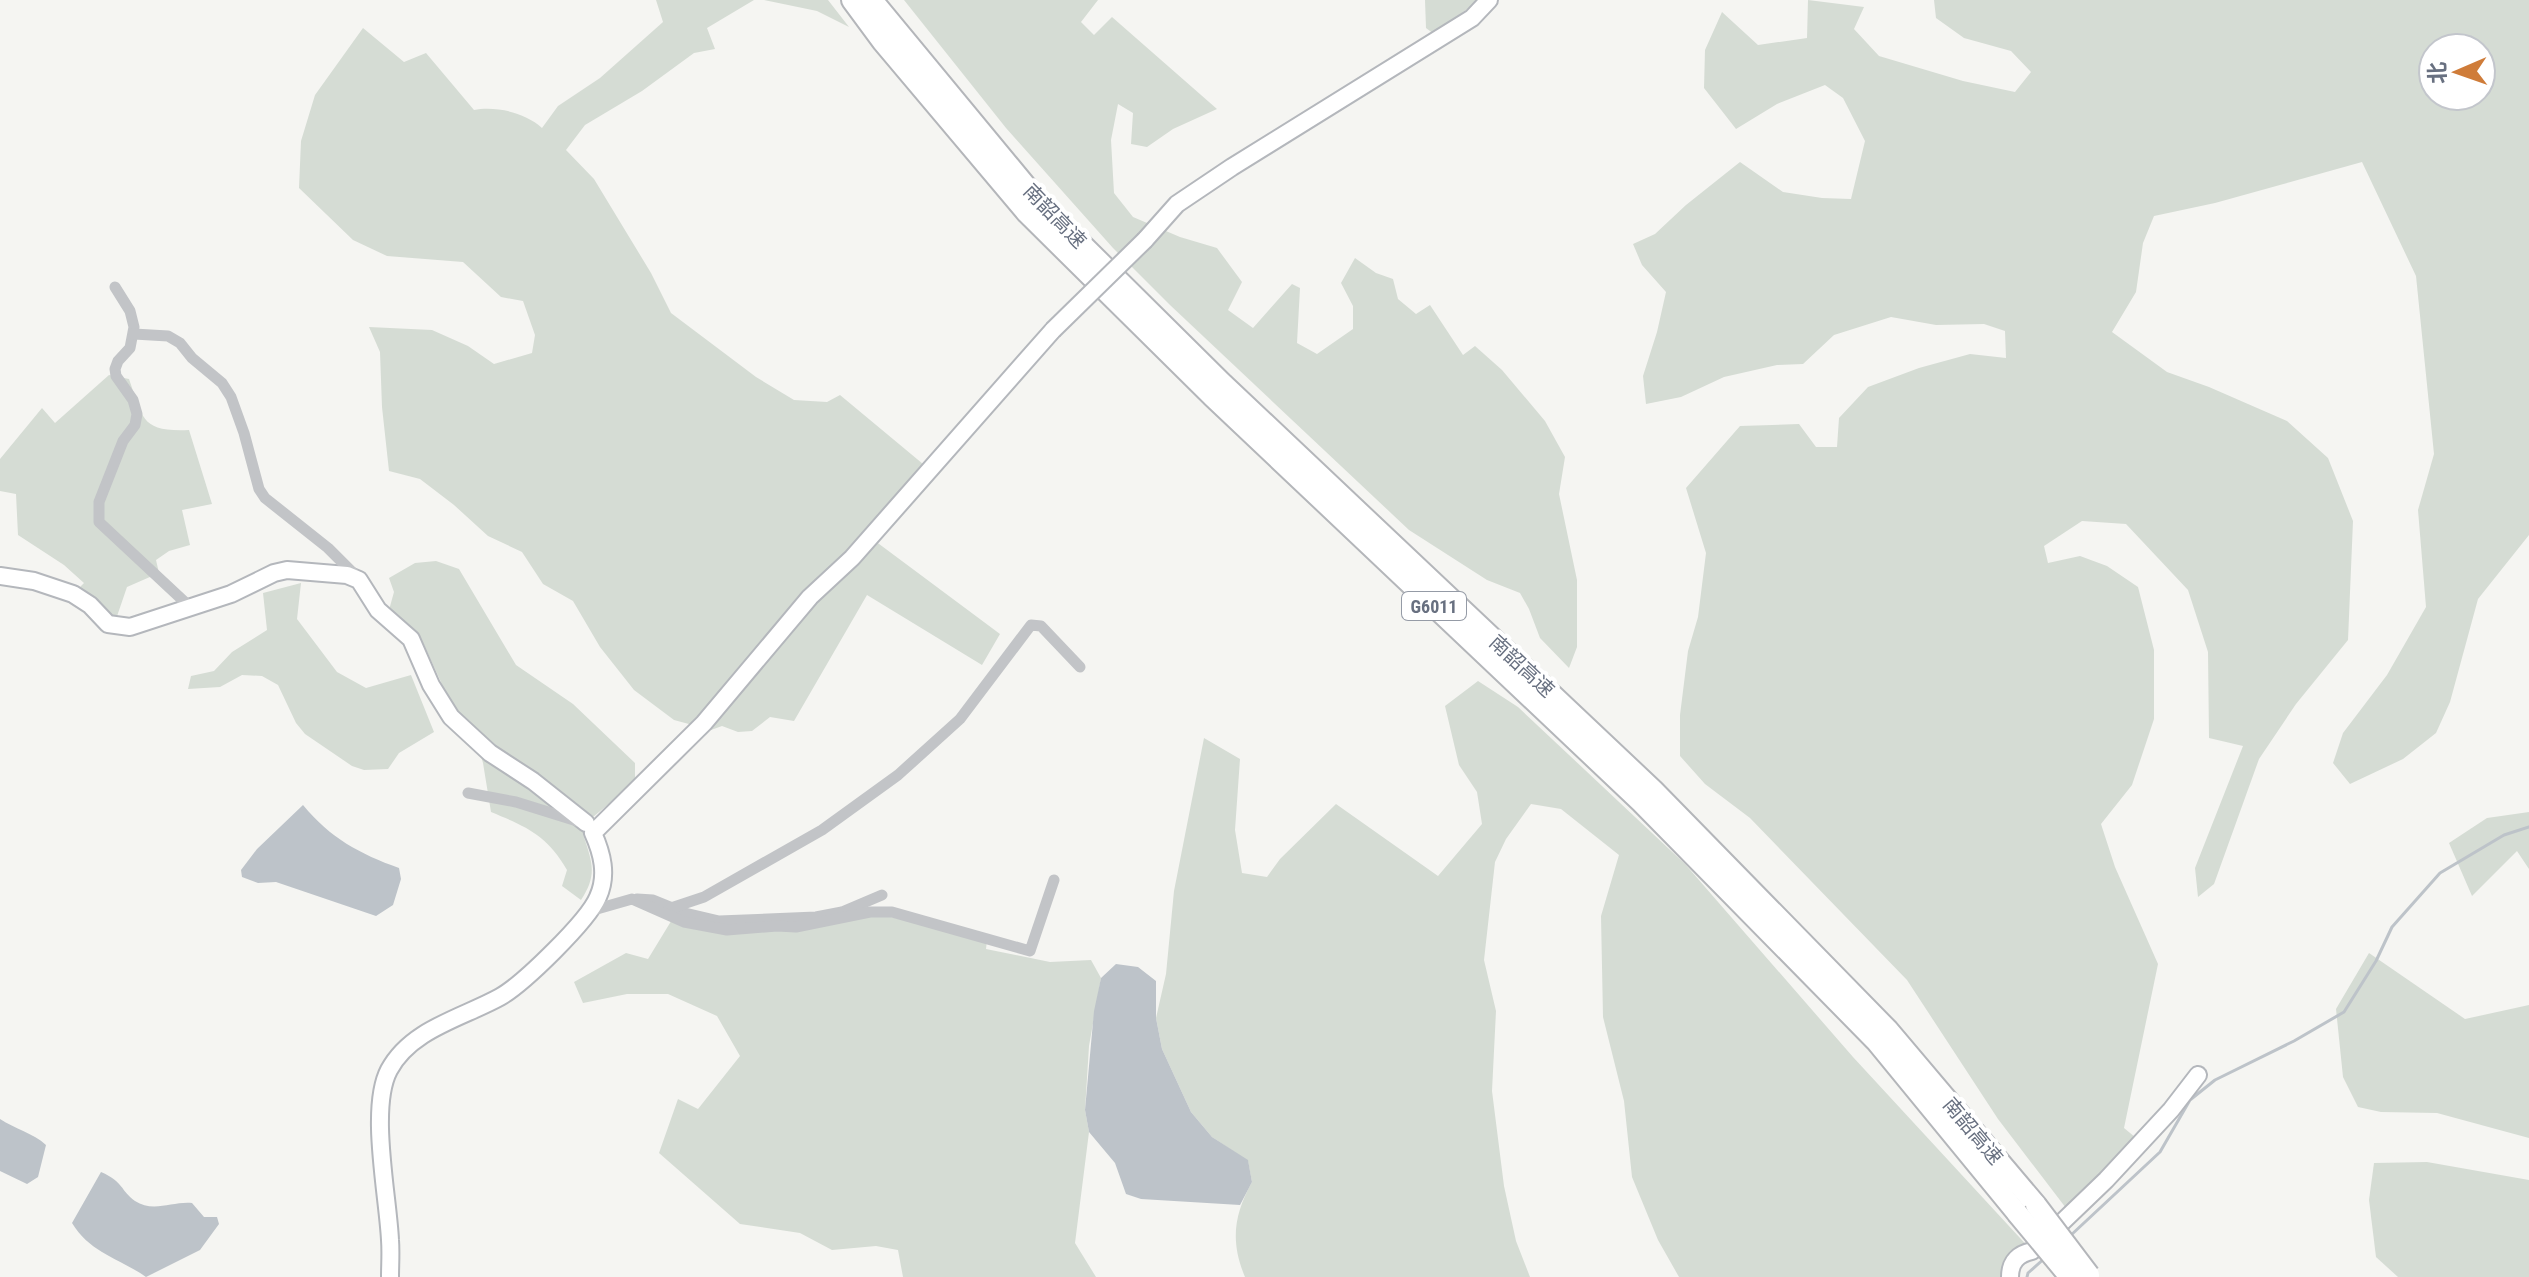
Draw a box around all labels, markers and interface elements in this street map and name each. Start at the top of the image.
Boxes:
north arrow [2417,32,2497,112]
text: 北 [2425,61,2450,84]
street label: 南韶高速 [1019,179,1091,253]
road number: G6011 [1402,592,1466,620]
street label: 南韶高速 [1485,630,1559,702]
street label: 南韶高速 [1938,1093,2008,1169]

